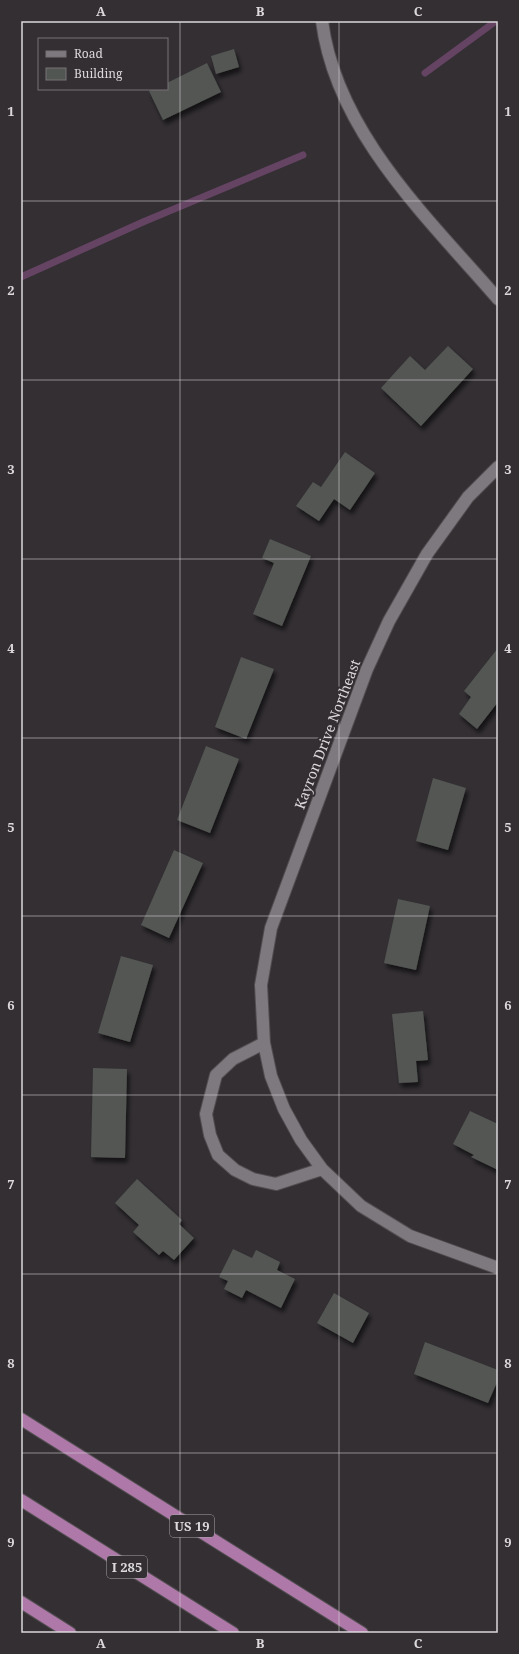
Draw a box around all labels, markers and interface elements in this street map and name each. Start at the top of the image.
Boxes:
text: A [96,2,106,20]
text: B [256,2,265,20]
text: C [414,2,423,20]
legend [38,38,168,90]
text: Road [74,45,104,62]
text: Building [74,65,123,82]
text: 1 [7,102,15,120]
text: 1 [504,102,512,120]
text: 2 [7,281,15,299]
text: 2 [504,281,512,299]
text: 3 [7,460,15,478]
text: 3 [504,460,512,478]
text: 4 [7,639,15,657]
text: 4 [504,639,512,657]
street label: Kayron Drive Northeast [290,656,364,812]
text: 5 [7,818,15,836]
text: 5 [504,818,512,836]
text: 6 [7,996,15,1014]
text: 6 [504,996,512,1014]
text: 7 [7,1175,15,1193]
text: 7 [504,1175,512,1193]
text: 8 [7,1354,15,1372]
text: 8 [504,1354,512,1372]
road number: US 19 [170,1515,214,1537]
text: 9 [7,1533,15,1551]
text: 9 [504,1533,512,1551]
road number: I 285 [107,1556,147,1578]
text: A [96,1634,106,1652]
text: B [256,1634,265,1652]
text: C [414,1634,423,1652]

